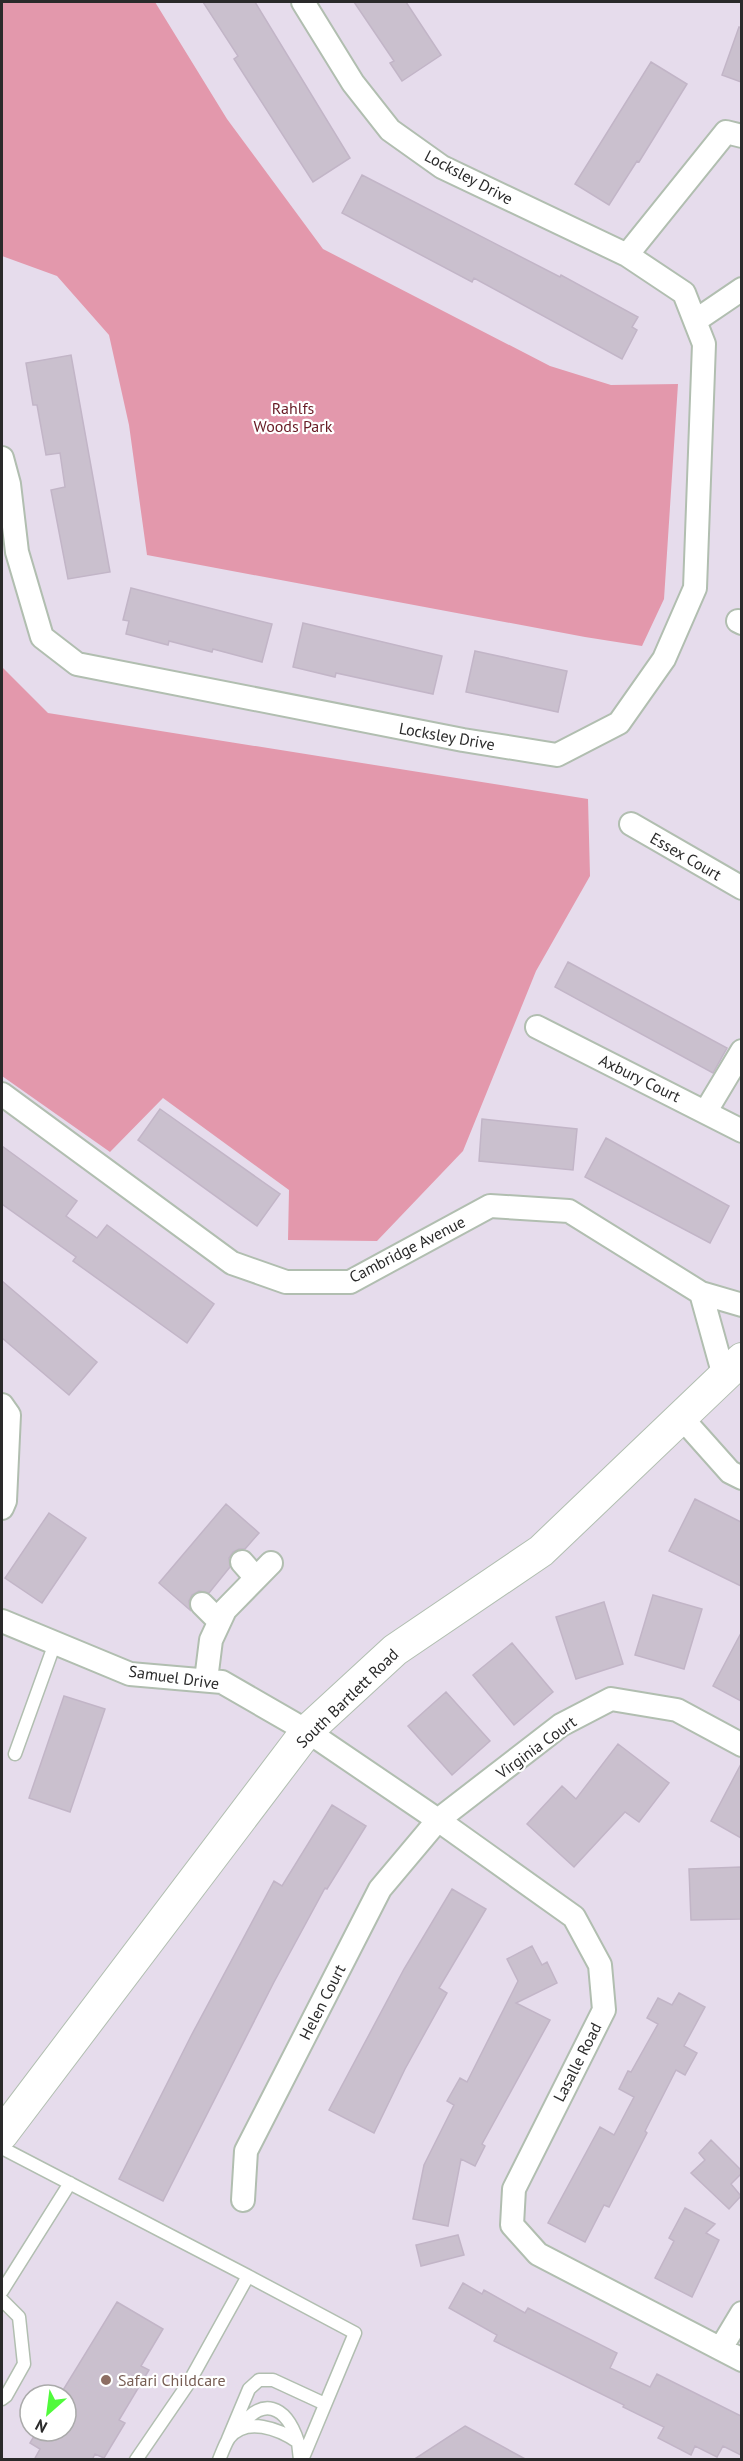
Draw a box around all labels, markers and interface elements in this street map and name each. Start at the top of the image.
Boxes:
street label: Locksley Drive [421,145,517,209]
park label: Rahlfs Woods Park [254,398,333,436]
street label: Locksley Drive [398,718,496,754]
street label: Essex Court [647,828,726,885]
street label: Axbury Court [596,1050,684,1107]
street label: Cambridge Avenue [346,1211,468,1287]
street label: South Bartlett Road [292,1644,402,1752]
street label: Samuel Drive [128,1661,220,1693]
street label: Virginia Court [491,1711,580,1783]
street label: Helen Court [295,1960,350,2043]
street label: Lasalle Road [549,2019,605,2105]
place label: Safari Childcare [118,2370,226,2390]
marker: Safari Childcare [99,2373,113,2387]
north arrow [18,2383,78,2443]
text: N [32,2415,50,2438]

